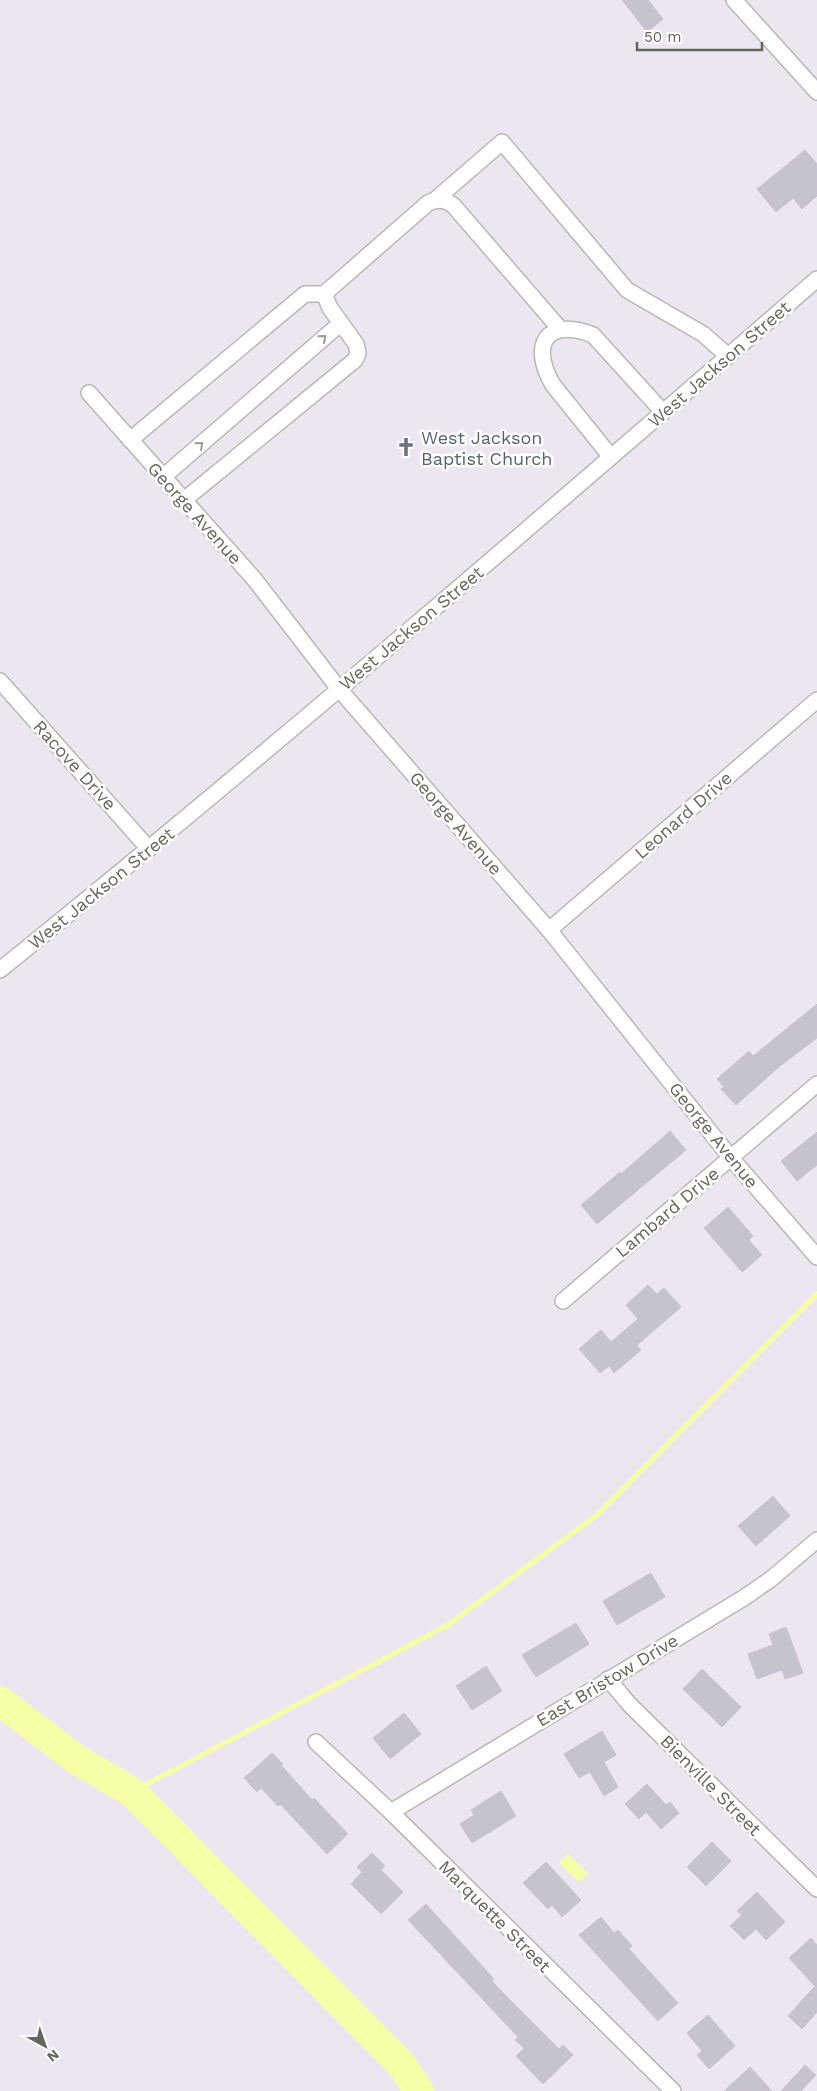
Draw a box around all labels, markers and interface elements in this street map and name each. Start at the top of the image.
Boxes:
scale bar [637,20,762,52]
text: 50 m [644,28,681,46]
street label: West Jackson Street [644,296,795,432]
one-way arrow [317,335,326,344]
place label: West Jackson Baptist Church [421,427,552,469]
church icon: West Jackson Baptist Church [395,436,417,458]
one-way arrow [195,442,204,451]
street label: George Avenue [144,458,246,568]
street label: West Jackson Street [335,561,488,694]
street label: Racove Drive [29,716,121,814]
street label: George Avenue [405,767,507,879]
street label: Leonard Drive [630,767,736,863]
street label: West Jackson Street [24,822,179,953]
street label: George Avenue [665,1078,763,1192]
street label: Lambard Drive [611,1163,723,1261]
street label: East Bristow Drive [532,1629,682,1731]
street label: Bienville Street [656,1730,766,1840]
street label: Marquette Street [435,1856,556,1977]
north arrow [20,2021,70,2071]
text: N [44,2046,62,2065]

